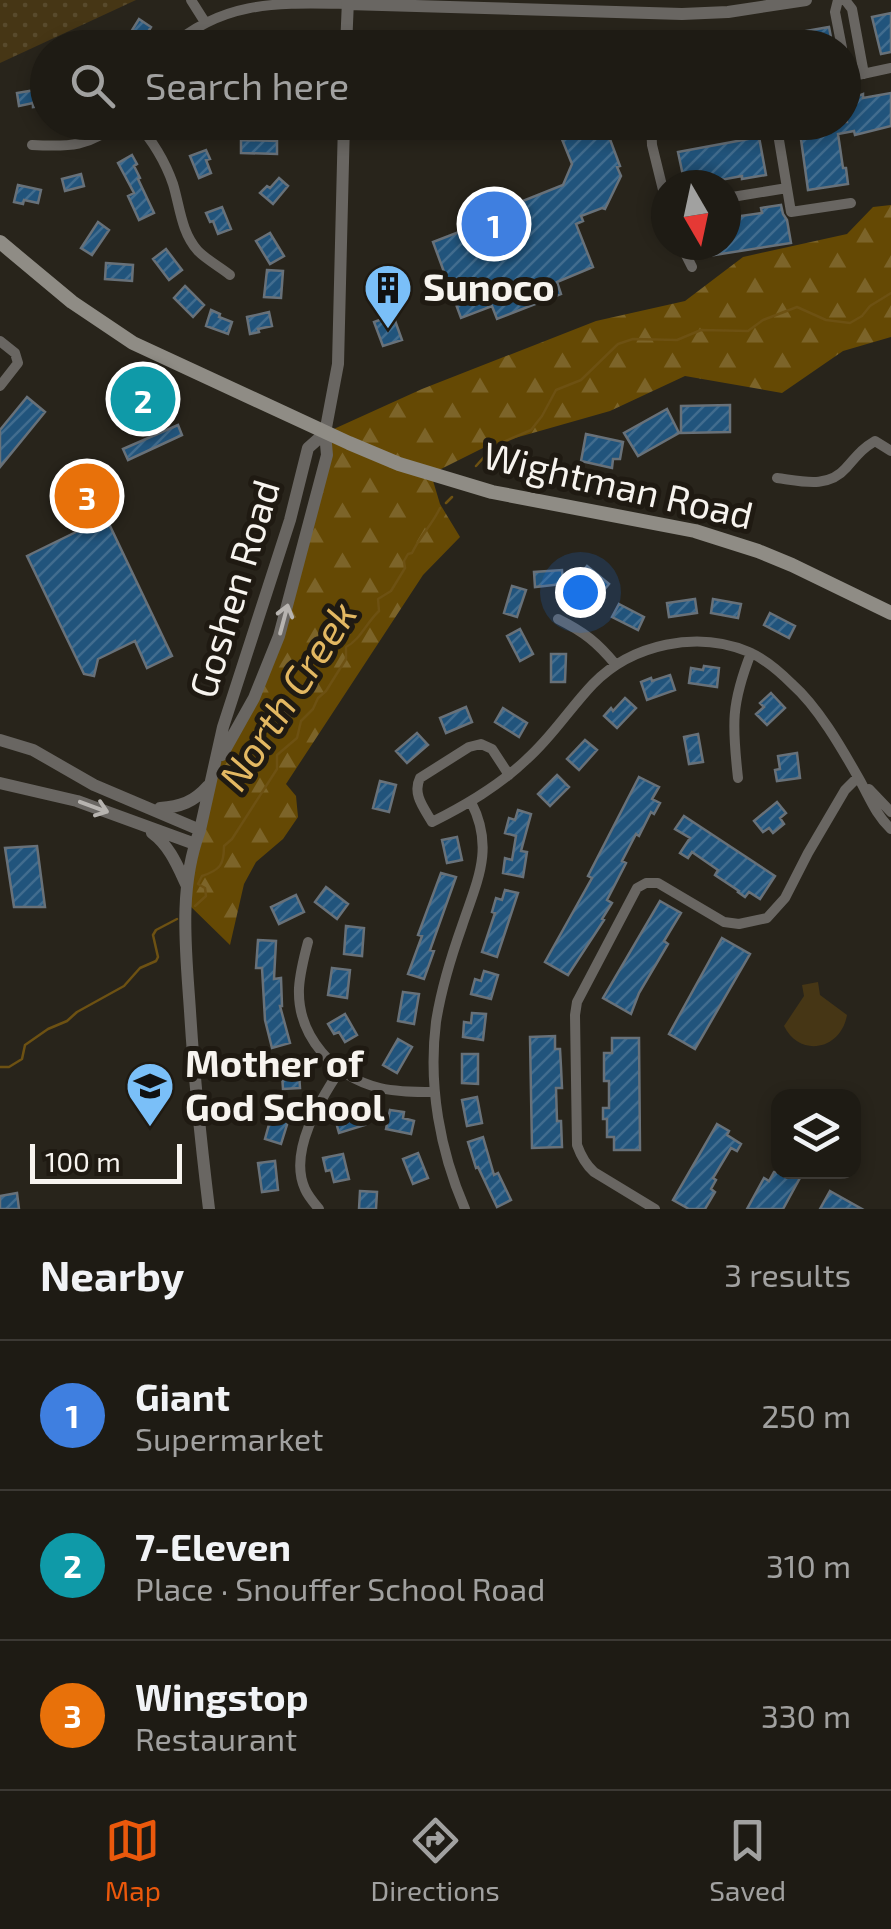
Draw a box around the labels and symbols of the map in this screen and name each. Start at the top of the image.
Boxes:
north arrow [651,170,741,260]
pin: 1 [462,186,526,262]
building icon: Sunoco [362,262,414,330]
place label: Sunoco [423,263,555,309]
pin: 2 [110,362,176,436]
street label: Wightman Road [479,431,758,537]
pin: 3 [54,458,120,534]
street label: Goshen Road [178,474,288,703]
your location [555,567,606,618]
water label: North Creek [207,591,365,798]
one-way arrow [275,604,294,635]
one-way arrow [78,799,109,817]
place label: Mother of God School [185,1039,385,1129]
school or university icon: Mother of God School [124,1060,176,1128]
scale bar [30,1139,182,1184]

